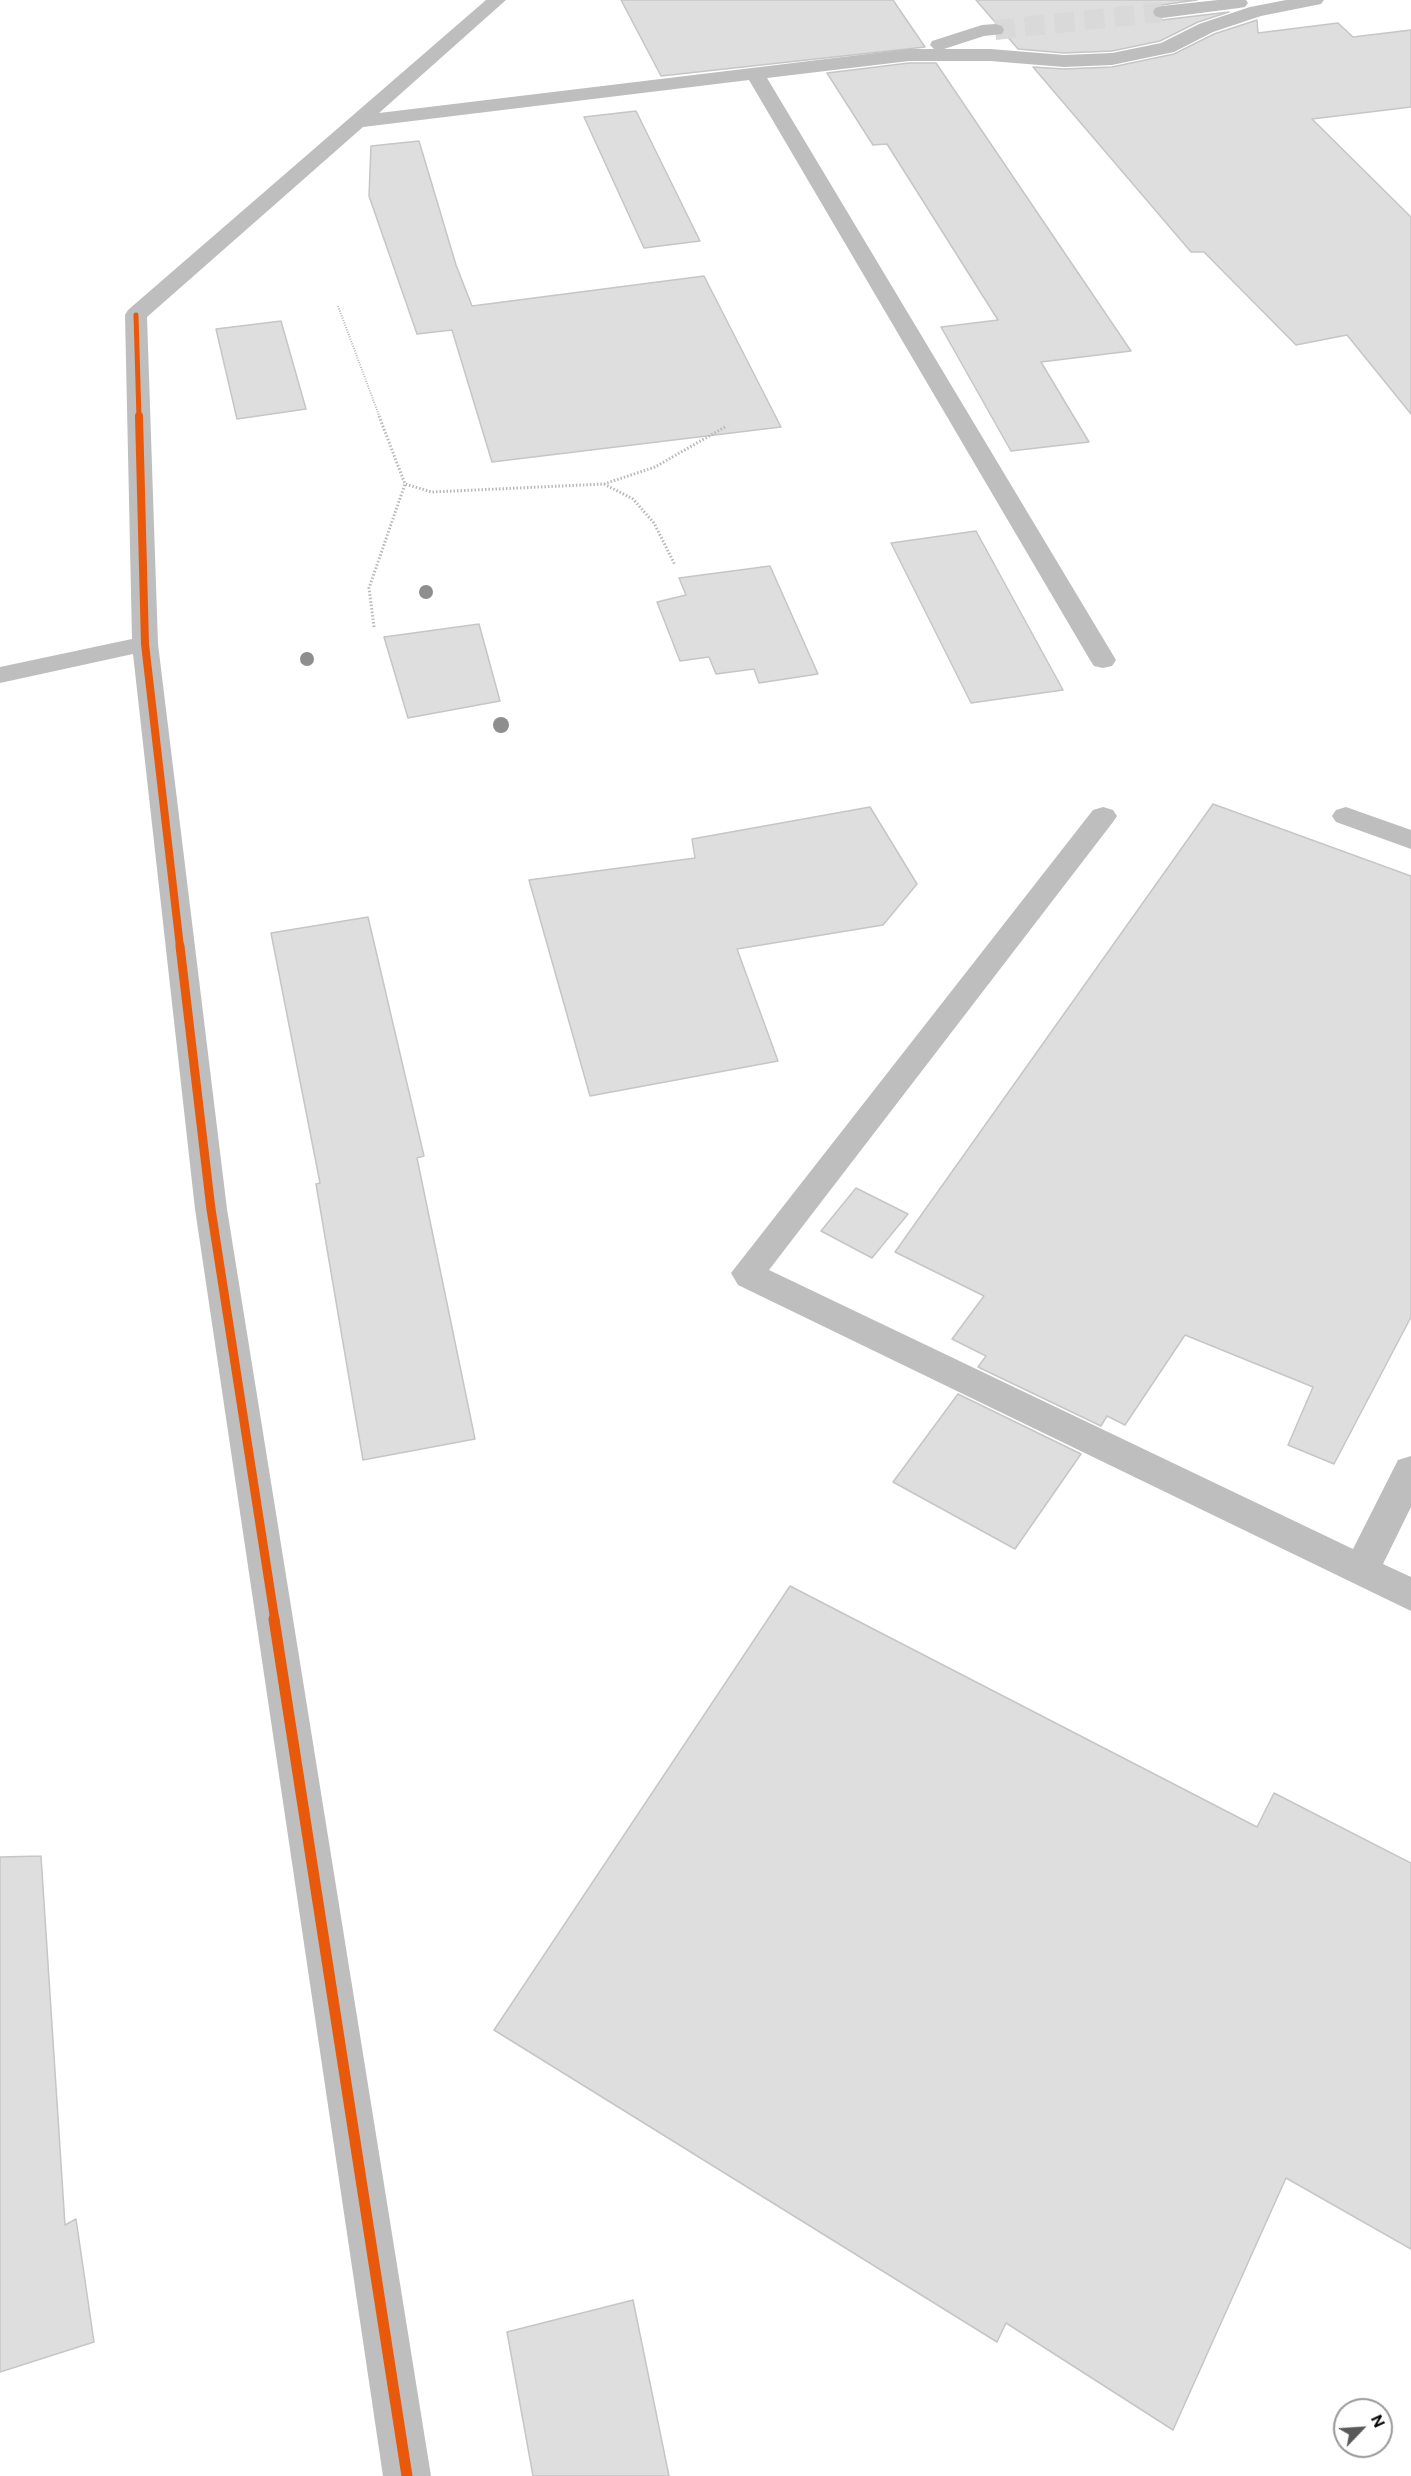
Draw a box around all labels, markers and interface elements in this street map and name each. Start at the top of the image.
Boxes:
north arrow [1333,2398,1393,2458]
text: N [1366,2411,1390,2431]

